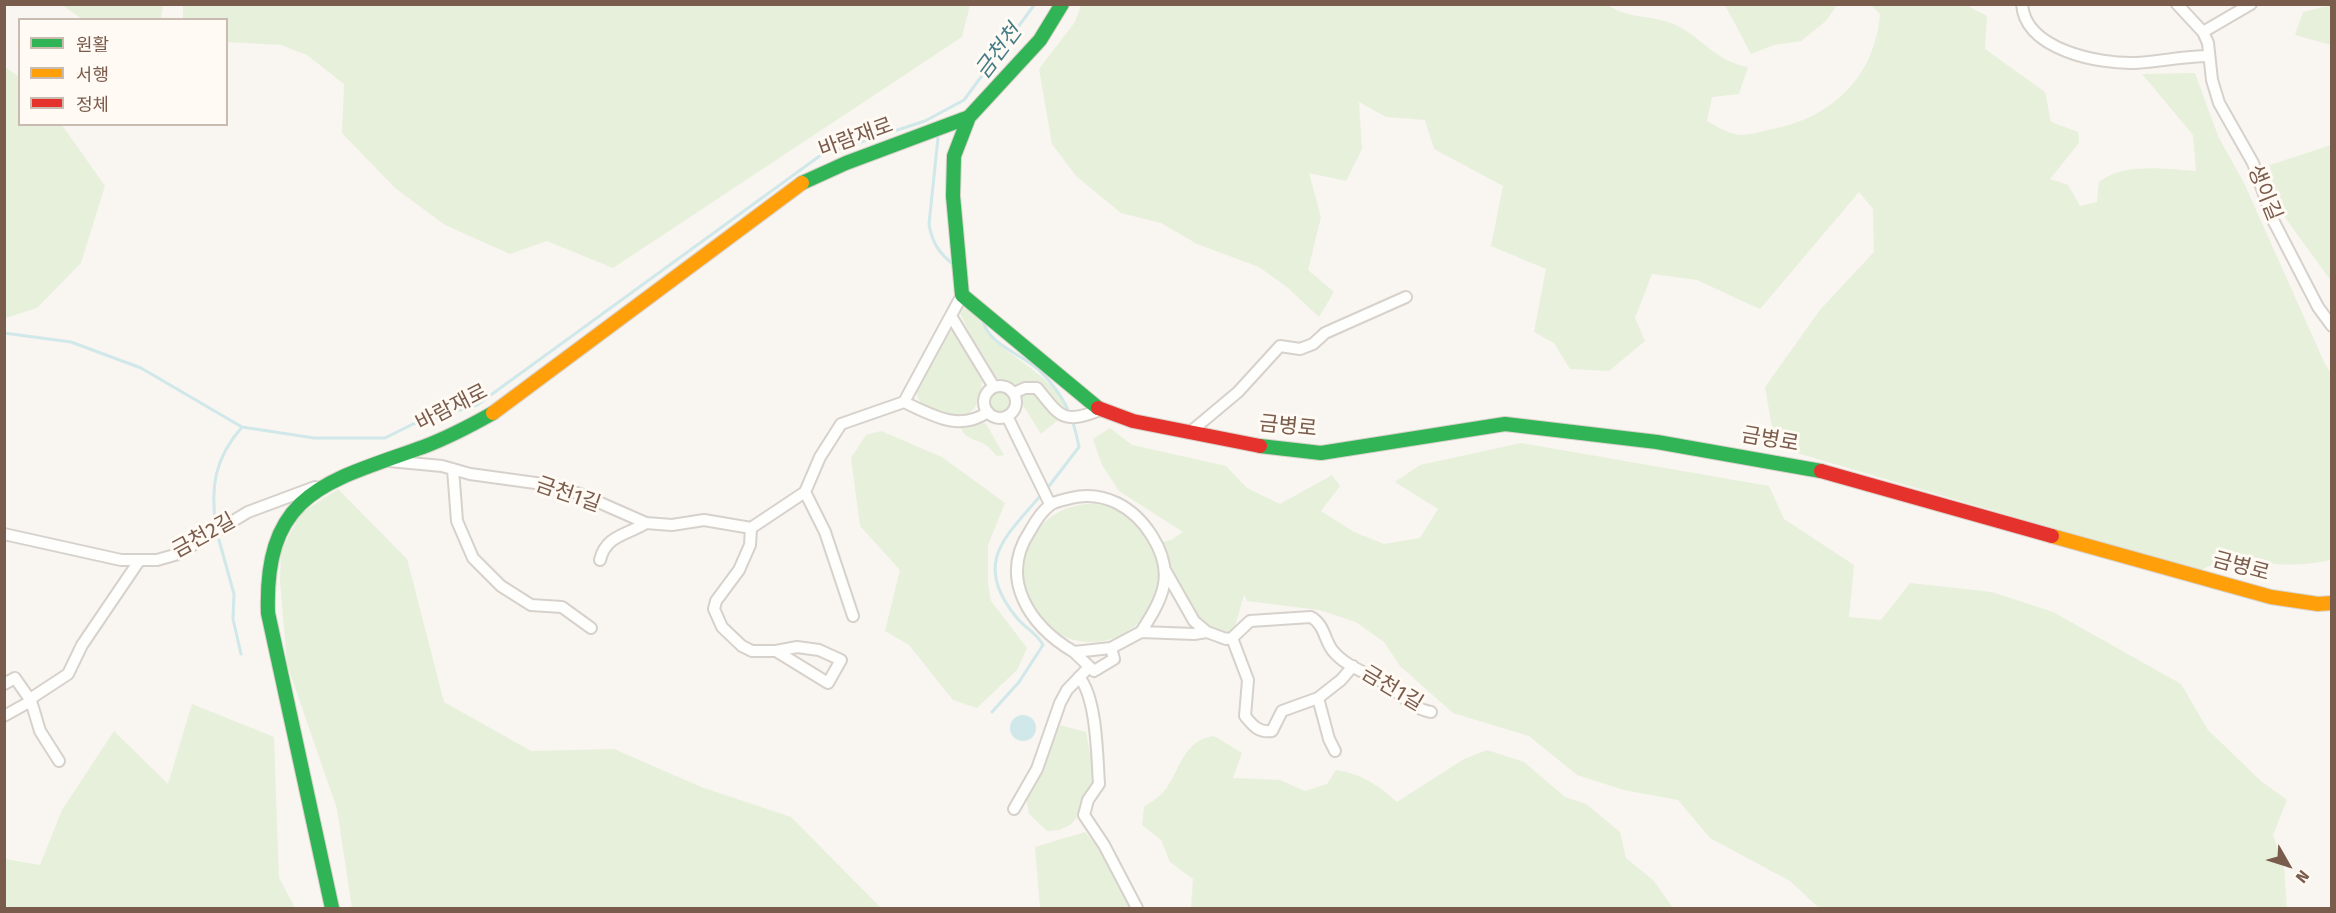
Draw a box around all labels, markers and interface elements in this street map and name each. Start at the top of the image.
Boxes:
legend [18,18,228,126]
water label: 금천천 [970,20,1028,84]
text: 원활 [76,34,109,56]
text: 서행 [76,64,109,86]
text: 정체 [76,94,109,116]
street label: 바람재로 [815,113,897,163]
street label: 생이길 [2241,161,2287,225]
street label: 바람재로 [412,379,492,437]
street label: 금병로 [1258,411,1318,443]
street label: 금병로 [1739,423,1801,457]
street label: 금천1길 [532,472,604,518]
street label: 금천2길 [168,508,240,564]
street label: 금병로 [2210,547,2272,587]
street label: 금천1길 [1357,661,1427,717]
north arrow [2258,835,2318,895]
text: N [2292,867,2313,887]

